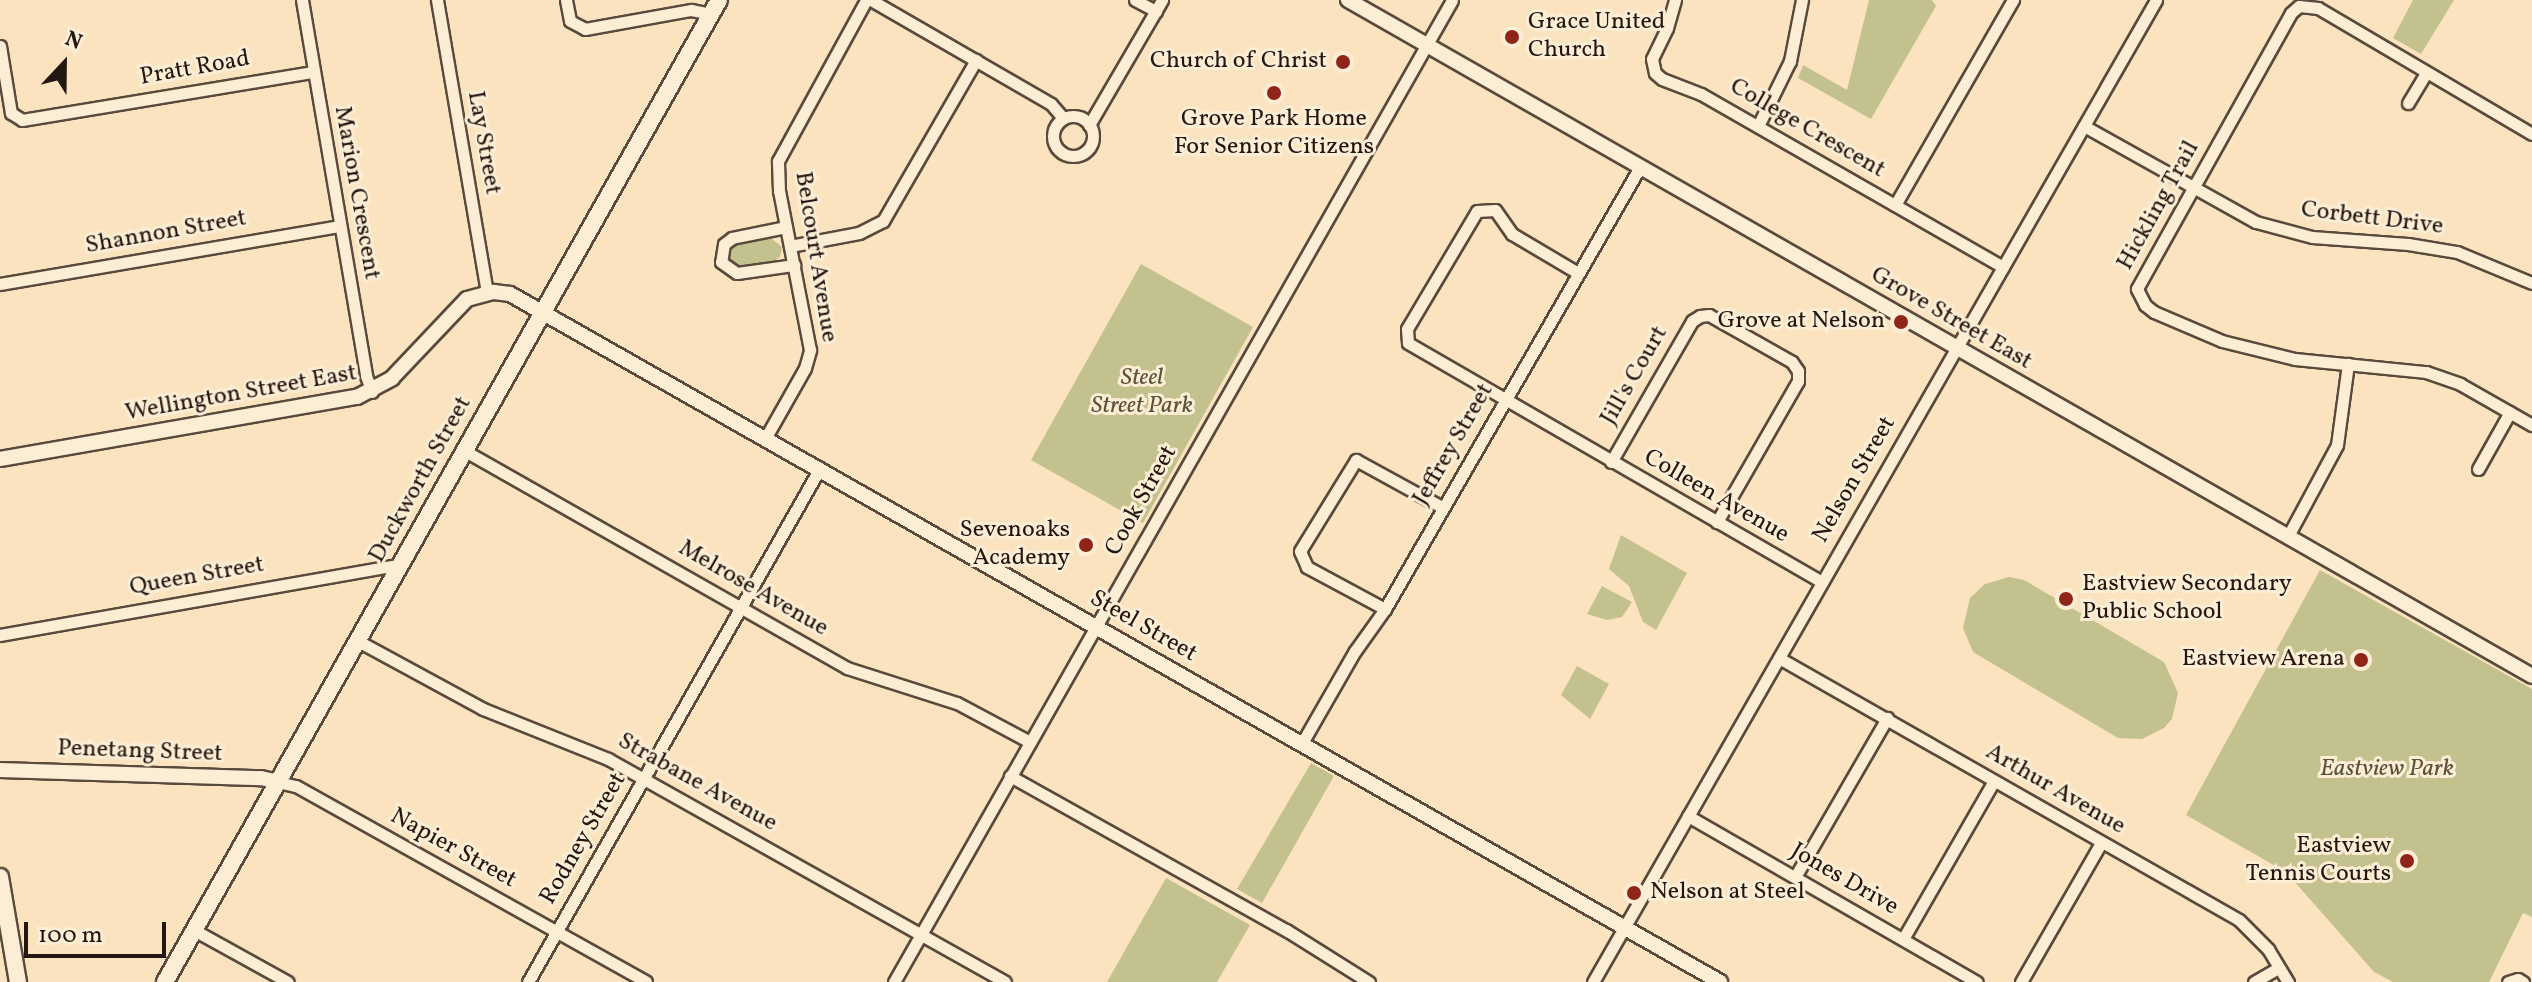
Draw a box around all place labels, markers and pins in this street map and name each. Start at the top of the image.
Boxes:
place label: Grace United Church [1528,9,1665,65]
marker: Grace United Church [1503,28,1521,46]
place label: Church of Christ [1152,48,1327,76]
marker: Church of Christ [1334,53,1352,71]
marker: Grove Park Home For Senior Citizens [1265,84,1283,102]
place label: Grove Park Home For Senior Citizens [1174,106,1374,162]
place label: Grove at Nelson [1718,308,1885,336]
marker: Grove at Nelson [1892,313,1910,331]
place label: Sevenoaks Academy [959,517,1070,573]
marker: Sevenoaks Academy [1077,536,1095,554]
place label: Eastview Secondary Public School [2082,571,2292,627]
marker: Eastview Secondary Public School [2057,590,2075,608]
place label: Eastview Arena [2181,646,2345,674]
marker: Eastview Arena [2352,651,2370,669]
place label: Eastview Tennis Courts [2246,833,2391,889]
marker: Eastview Tennis Courts [2398,852,2416,870]
place label: Nelson at Steel [1650,879,1805,907]
marker: Nelson at Steel [1625,884,1643,902]

